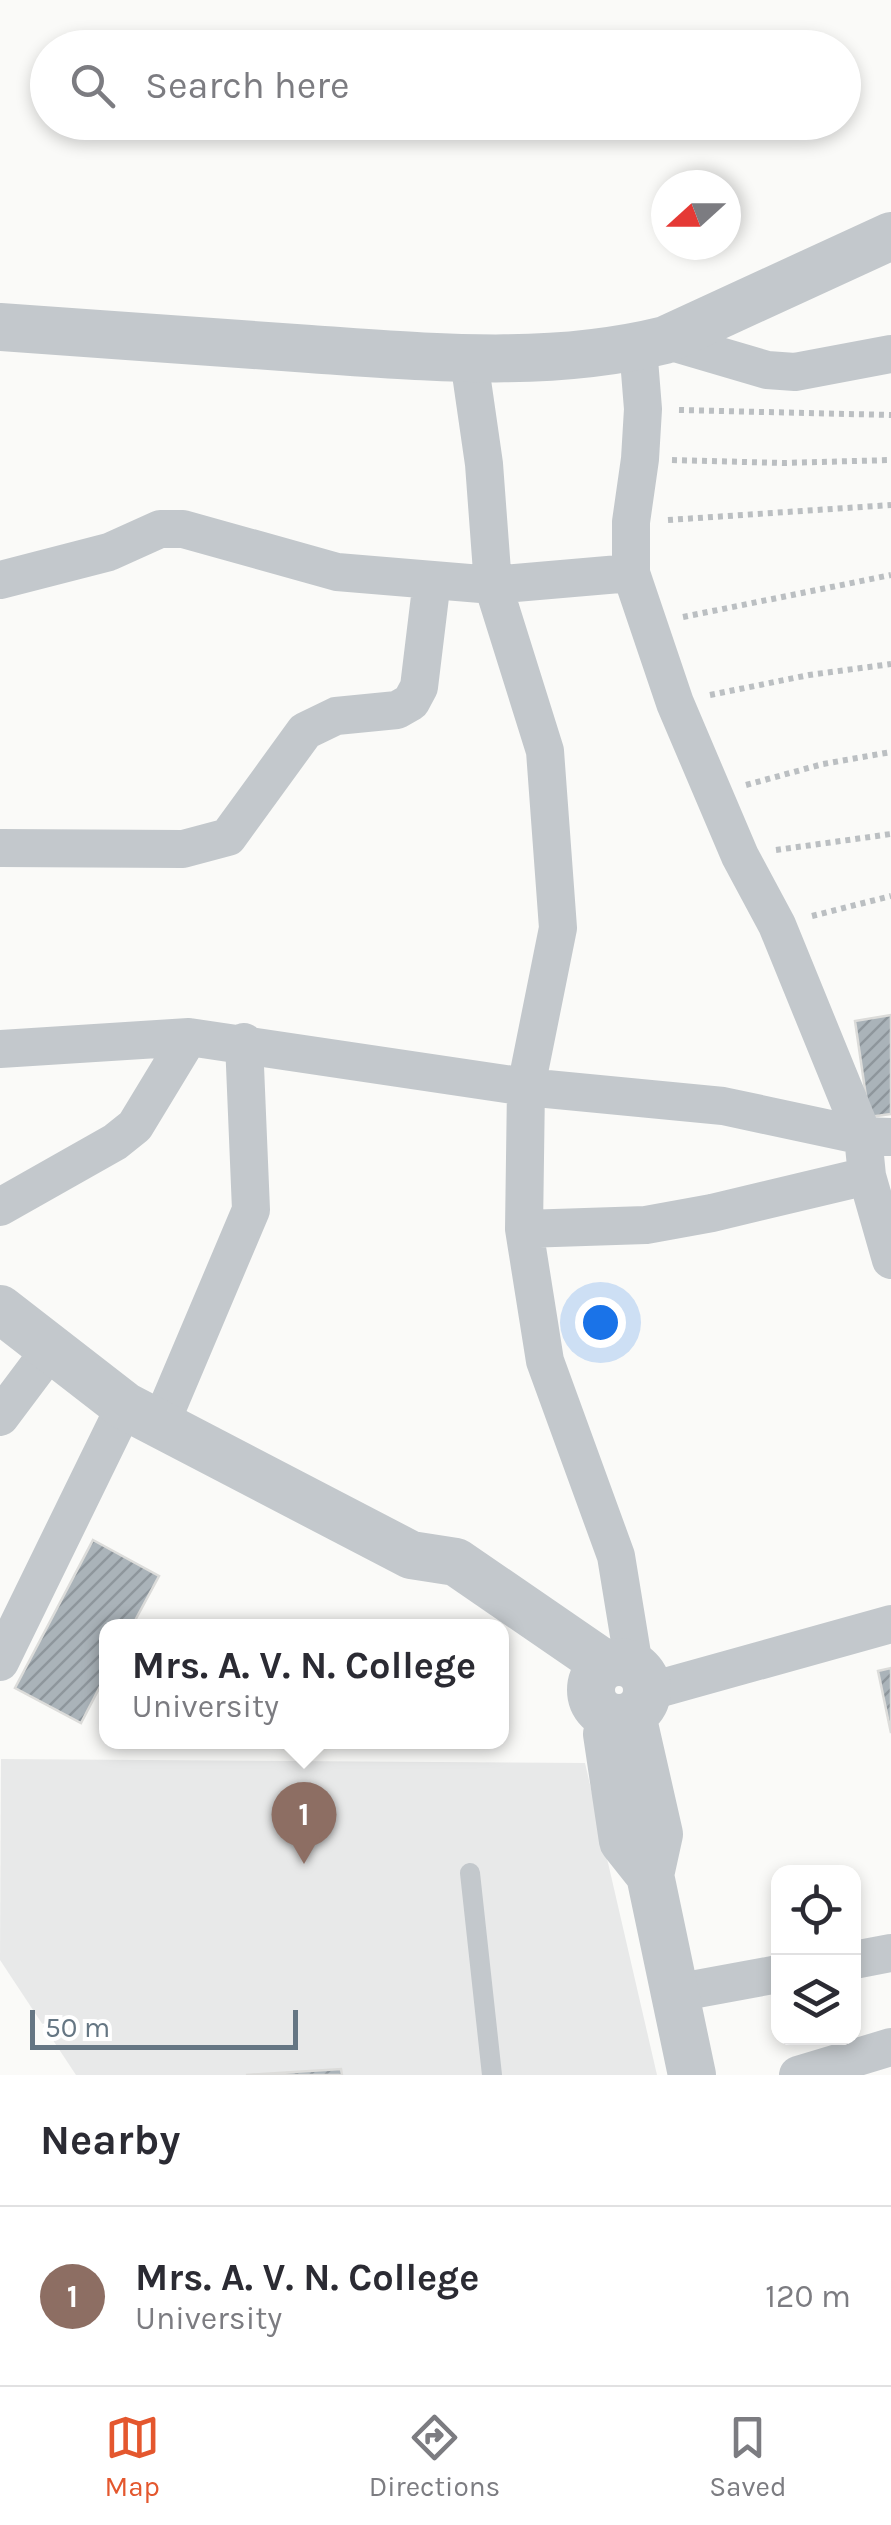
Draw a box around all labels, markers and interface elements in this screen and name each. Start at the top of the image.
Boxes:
search box [30,30,861,140]
icon: search [65,58,120,113]
text: Search here [145,63,349,108]
north arrow [651,170,741,260]
your location [575,1297,626,1348]
popup [99,1619,509,1749]
text: Mrs. A. V. N. College [132,1643,476,1688]
text: University [132,1688,279,1725]
pin: 1 [272,1782,336,1864]
map controls [771,1865,861,2045]
button: locate [771,1865,861,1955]
button: layers [771,1955,861,2045]
scale bar [30,2005,298,2050]
text: 50 m [45,2011,110,2044]
text: Nearby [40,2115,180,2165]
text: Mrs. A. V. N. College [135,2255,479,2300]
text: 1 [67,2278,78,2315]
text: 120 m [765,2278,851,2315]
text: University [135,2300,282,2337]
tab: Map [104,2410,160,2503]
tab: Directions [369,2410,500,2503]
tab: Saved [709,2410,787,2503]

